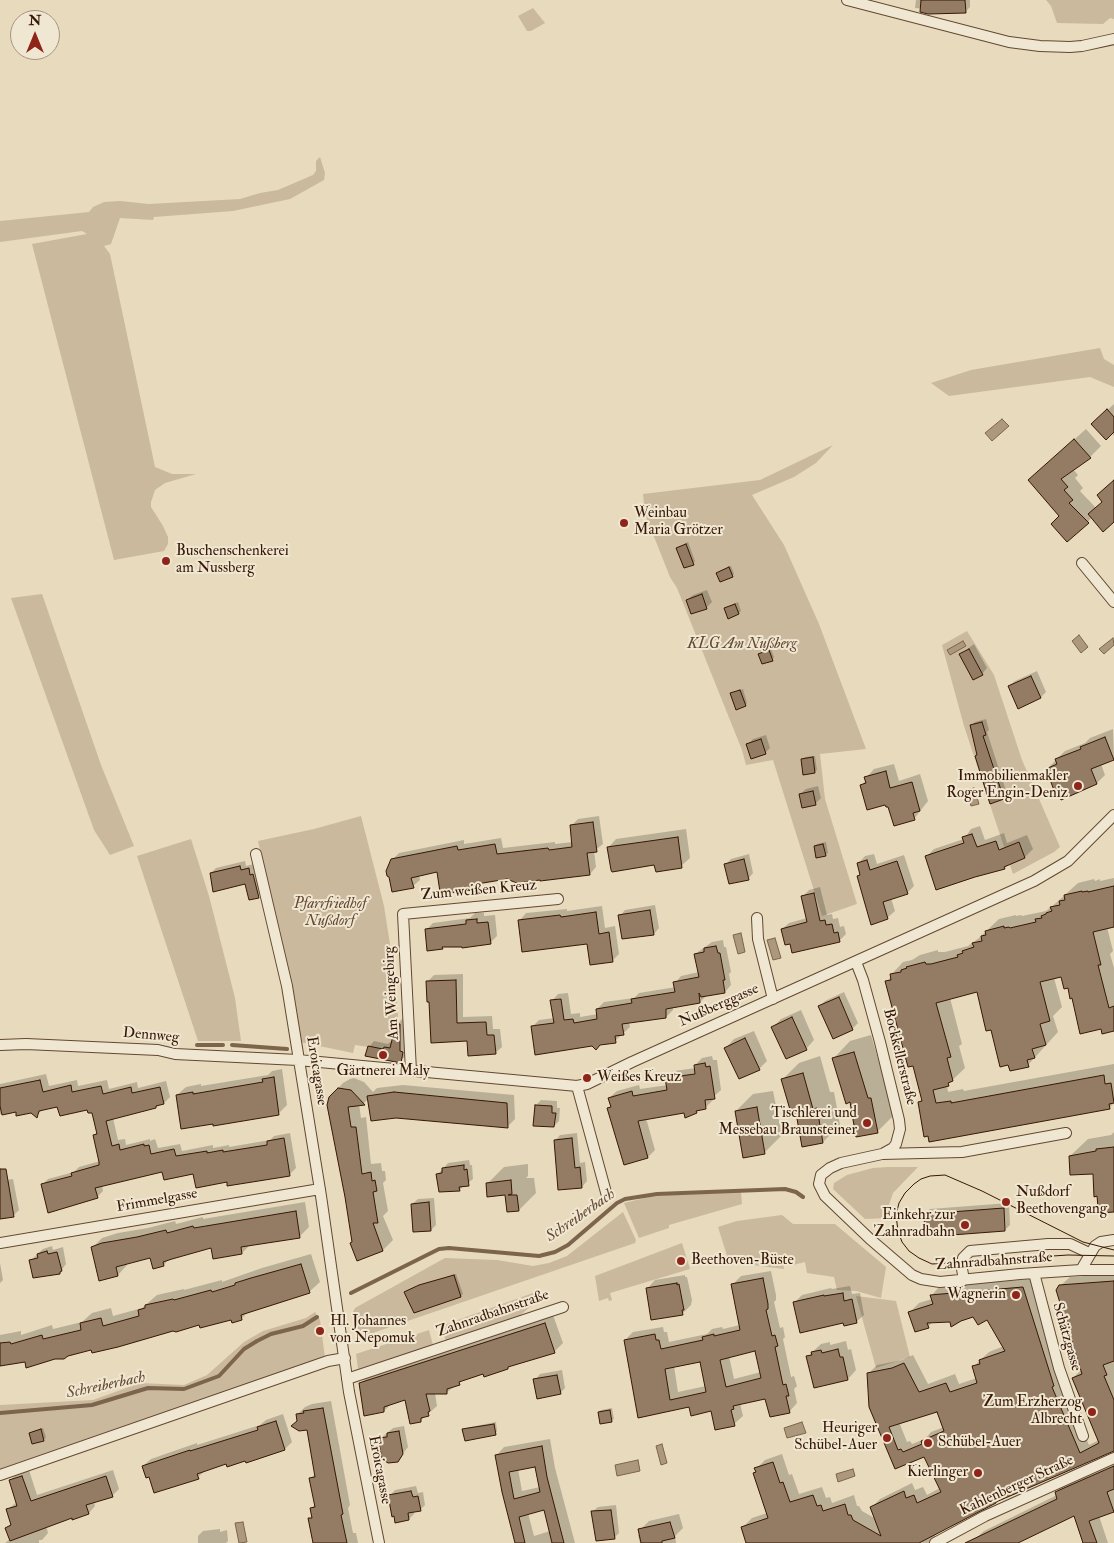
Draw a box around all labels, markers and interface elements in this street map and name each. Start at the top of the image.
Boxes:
north arrow [10,10,60,60]
text: N [29,12,41,29]
place label: Weinbau Maria Grötzer [634,505,723,540]
marker: Weinbau Maria Grötzer [618,517,630,529]
place label: Buschenschenkerei am Nussberg [176,543,289,578]
marker: Buschenschenkerei am Nussberg [160,555,172,567]
park label: KLG Am Nußberg [687,636,797,654]
place label: Immobilienmakler Roger Engin-Deniz [946,768,1068,803]
marker: Immobilienmakler Roger Engin-Deniz [1072,780,1084,792]
street label: Zum weißen Kreuz [421,877,537,905]
park label: Pfarrfriedhof Nußdorf [294,896,366,931]
street label: Am Weingebirg [381,946,403,1040]
street label: Nußberggasse [676,980,762,1032]
street label: Bockkellerstraße [878,1007,920,1107]
street label: Dennweg [122,1025,180,1047]
street label: Eroicagasse [302,1035,330,1107]
marker: Gärtnerei Maly [377,1049,389,1061]
place label: Gärtnerei Maly [336,1063,430,1081]
place label: Weißes Kreuz [597,1069,681,1087]
marker: Weißes Kreuz [581,1072,593,1084]
place label: Tischlerei und Messebau Braunsteiner [719,1105,857,1140]
marker: Tischlerei und Messebau Braunsteiner [861,1117,873,1129]
place label: Nußdorf Beethovengang [1016,1184,1107,1219]
street label: Frimmelgasse [115,1185,199,1217]
water label: Schreiberbach [543,1185,619,1247]
marker: Nußdorf Beethovengang [1000,1196,1012,1208]
place label: Einkehr zur Zahnradbahn [874,1207,955,1242]
marker: Einkehr zur Zahnradbahn [959,1219,971,1231]
street label: Zahnradbahnstraße [935,1249,1053,1275]
place label: Beethoven-Büste [691,1252,794,1270]
marker: Beethoven-Büste [675,1255,687,1267]
street label: Zahnradbahnstraße [435,1286,551,1342]
place label: Wagnerin [947,1286,1006,1304]
marker: Wagnerin [1010,1289,1022,1301]
street label: Schätzgasse [1048,1301,1084,1373]
place label: Hl. Johannes von Nepomuk [330,1313,415,1348]
marker: Hl. Johannes von Nepomuk [314,1325,326,1337]
water label: Schreiberbach [65,1368,147,1404]
place label: Zum Erzherzog Albrecht [983,1394,1082,1429]
marker: Zum Erzherzog Albrecht [1086,1406,1098,1418]
place label: Heuriger Schübel-Auer [794,1420,877,1455]
marker: Heuriger Schübel-Auer [881,1432,893,1444]
street label: Eroicagasse [364,1434,394,1506]
place label: Schübel-Auer [938,1434,1021,1452]
marker: Schübel-Auer [922,1437,934,1449]
street label: Kahlenberger Straße [957,1452,1077,1520]
place label: Kierlinger [907,1464,968,1482]
marker: Kierlinger [972,1467,984,1479]

